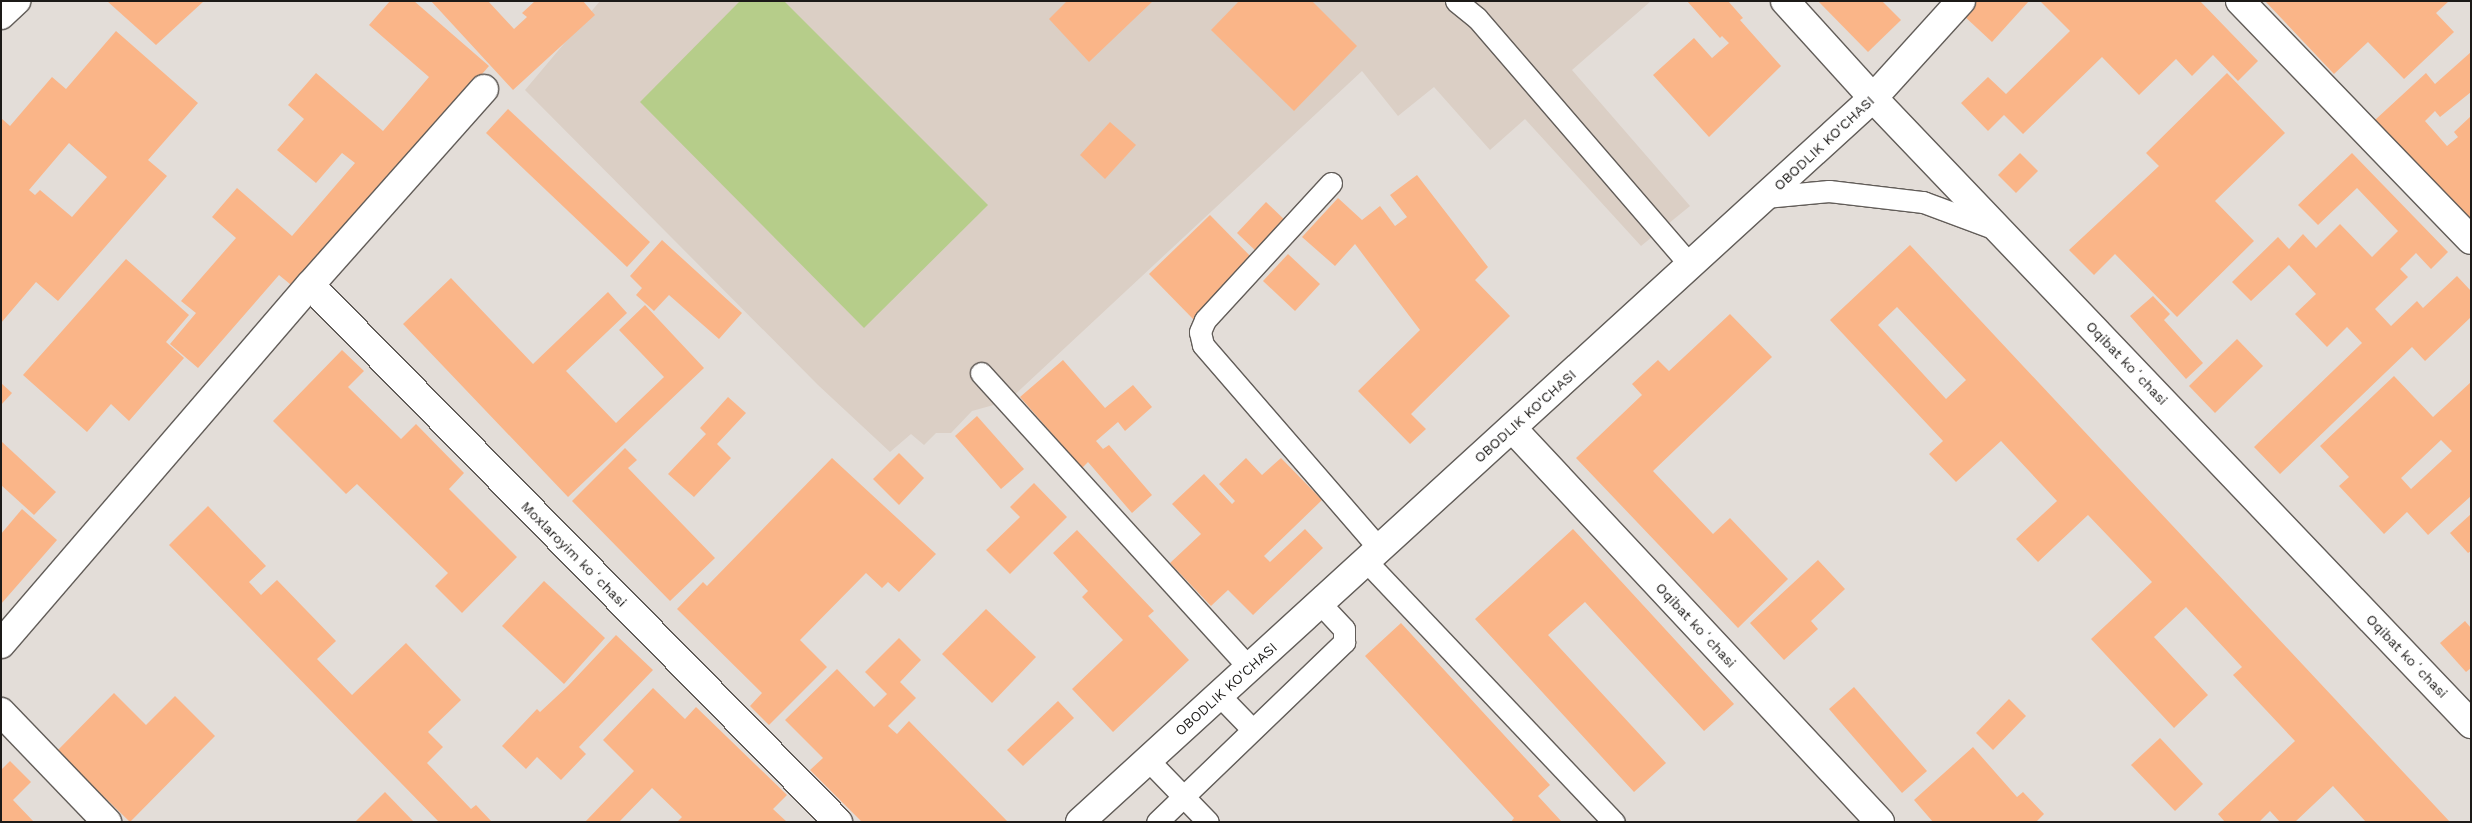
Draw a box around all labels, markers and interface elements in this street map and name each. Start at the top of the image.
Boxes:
street label: OBODLIK KO'CHASI [1770,92,1878,194]
street label: Oqibat koʻchasi [2083,318,2171,408]
street label: OBODLIK KO'CHASI [1471,366,1579,466]
street label: Moxlaroyim koʻchasi [518,498,630,610]
street label: Oqibat koʻchasi [1652,579,1740,671]
street label: Oqibat koʻchasi [2363,611,2451,701]
street label: OBODLIK KO'CHASI [1172,639,1280,739]

